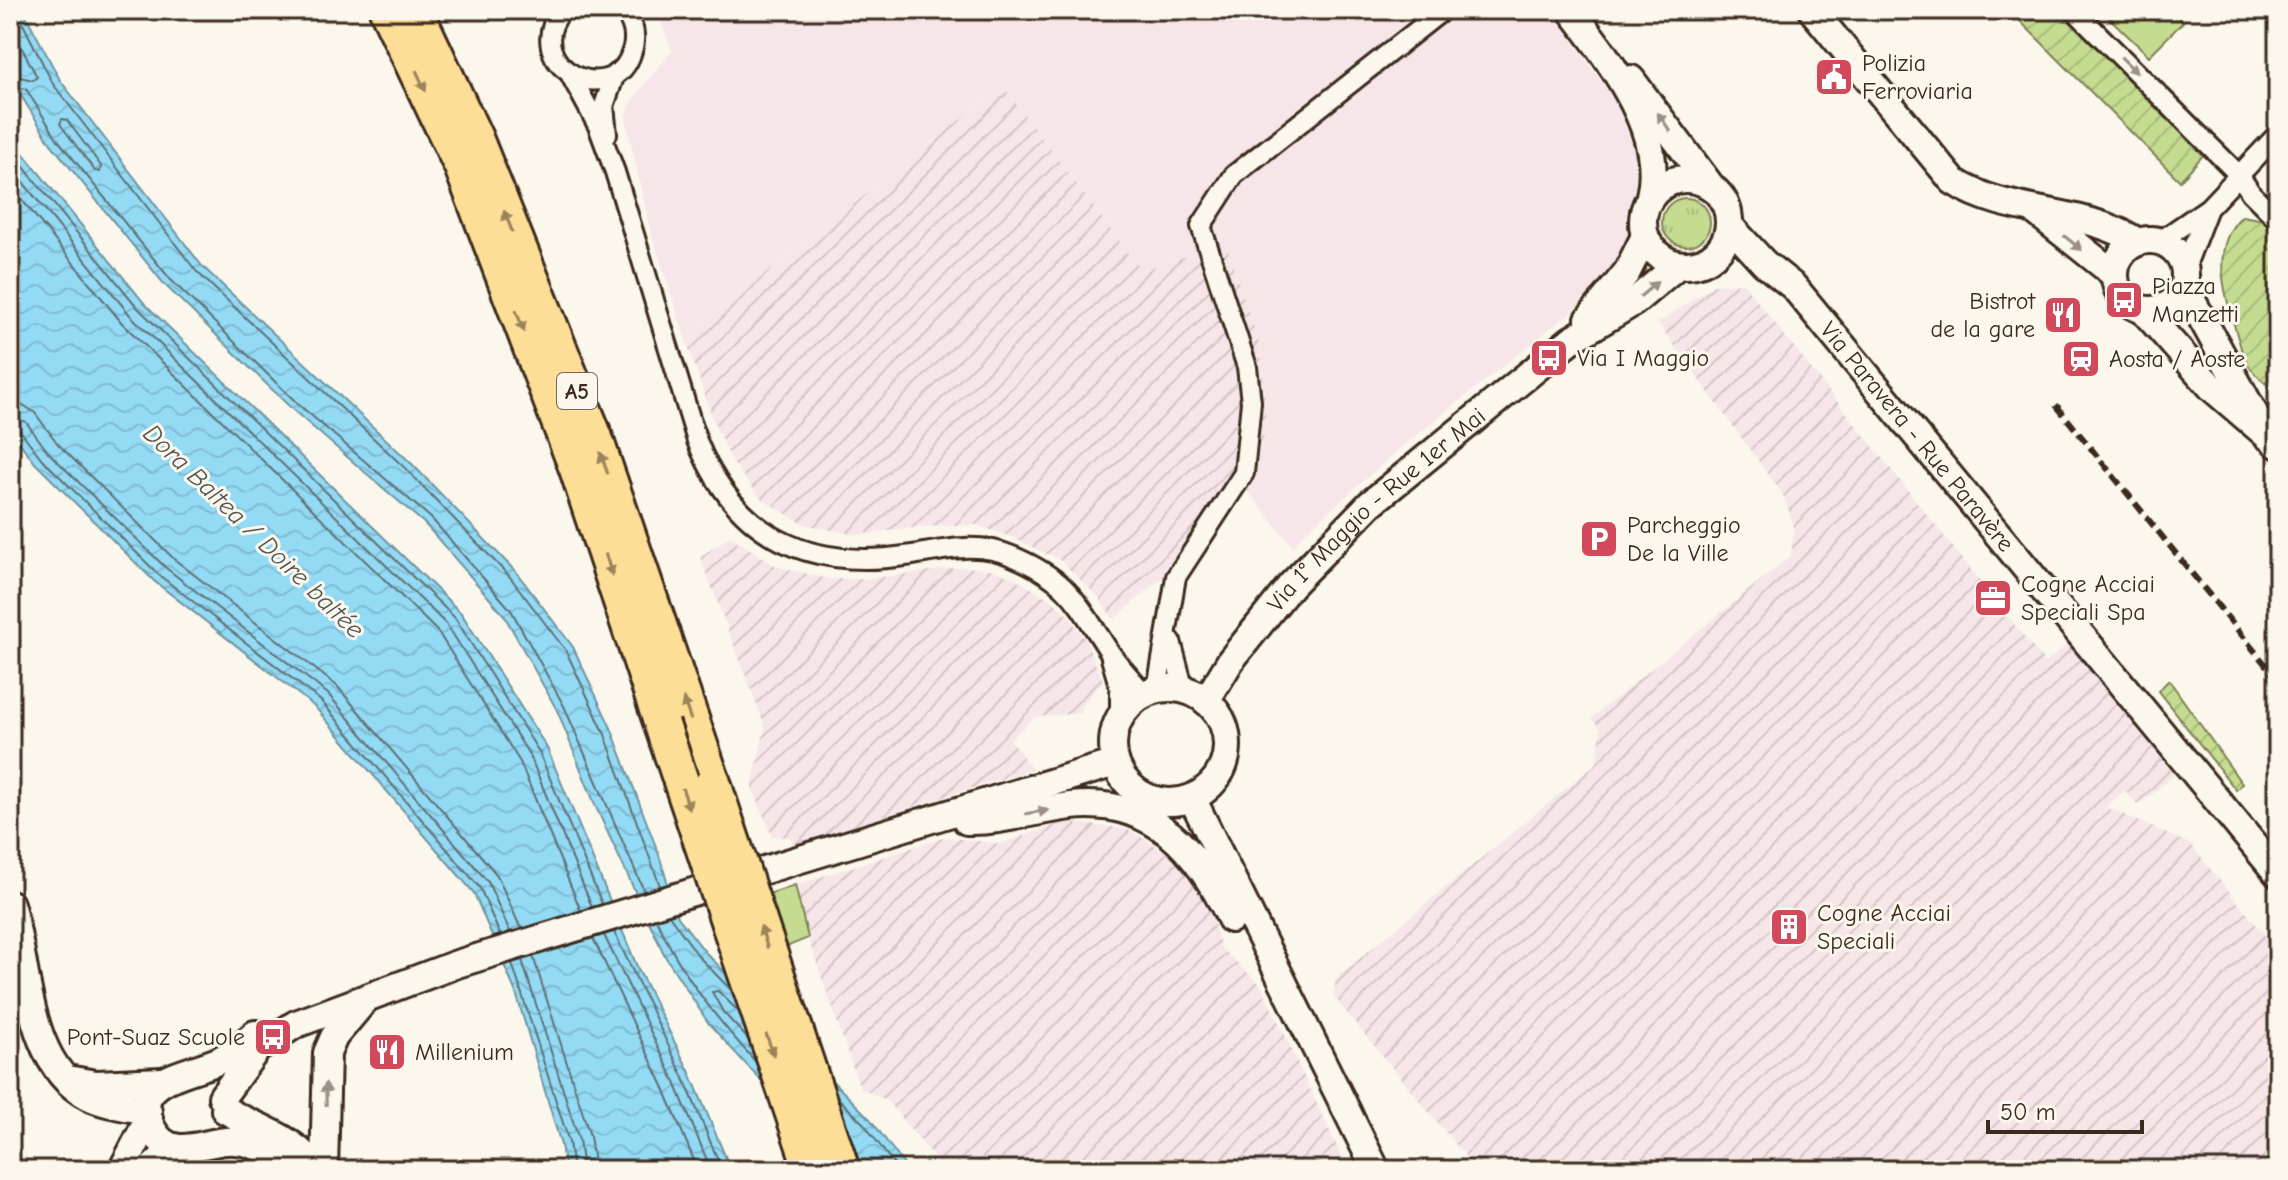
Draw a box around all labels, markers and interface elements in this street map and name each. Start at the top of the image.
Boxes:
place label: Polizia Ferroviaria [1862,49,1973,105]
one-way arrow [2119,55,2138,74]
public building icon: Polizia Ferroviaria [1813,56,1855,98]
one-way arrow [414,69,428,92]
one-way arrow [1656,111,1672,133]
one-way arrow [502,209,515,233]
one-way arrow [2063,234,2083,250]
place label: Piazza Manzetti [2152,272,2239,328]
bus stop icon: Piazza Manzetti [2103,279,2145,321]
one-way arrow [1639,281,1659,298]
place label: Bistrot de la gare [1930,287,2036,343]
restaurant icon: Bistrot de la gare [2042,294,2084,336]
one-way arrow [514,309,527,333]
street label: Via Paravera - Rue Paravère [1814,316,2020,557]
bus stop icon: Via I Maggio [1528,337,1570,379]
station icon: Aosta / Aoste [2060,338,2102,380]
place label: Via I Maggio [1577,344,1709,372]
place label: Aosta / Aoste [2109,345,2245,373]
road number: A5 [557,373,597,409]
street label: Via 1° Maggio - Rue 1er Mai [1261,402,1491,617]
water label: Dora Baltea / Doire baltée [137,418,370,645]
one-way arrow [597,451,609,475]
place label: Parcheggio De la Ville [1627,511,1741,567]
parking icon: Parcheggio De la Ville [1578,518,1620,560]
one-way arrow [603,553,615,577]
place label: Cogne Acciai Speciali Spa [2021,570,2155,626]
office icon: Cogne Acciai Speciali Spa [1972,577,2014,619]
one-way arrow [681,697,693,721]
one-way arrow [681,787,693,811]
one-way arrow [1024,805,1049,818]
place label: Cogne Acciai Speciali [1817,899,1951,955]
building icon: Cogne Acciai Speciali [1768,906,1810,948]
one-way arrow [757,924,770,948]
bus stop icon: Pont-Suaz Scuole [252,1016,294,1058]
place label: Pont-Suaz Scuole [67,1023,245,1051]
restaurant icon: Millenium [366,1031,408,1073]
one-way arrow [764,1034,776,1058]
place label: Millenium [415,1038,514,1066]
one-way arrow [319,1081,332,1106]
scale bar [1988,1084,2142,1134]
text: 50 m [2000,1098,2056,1126]

